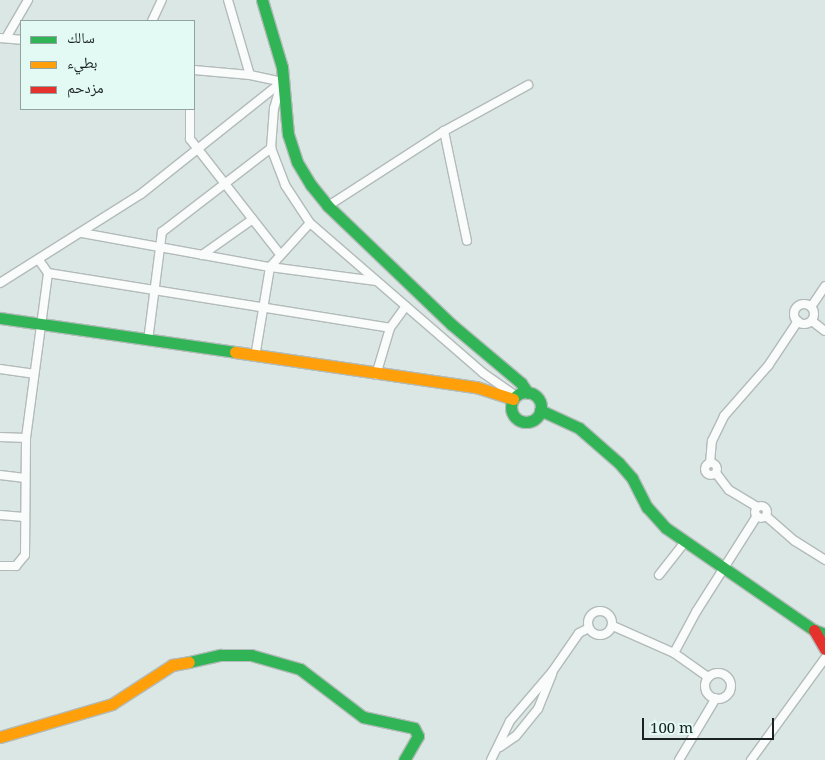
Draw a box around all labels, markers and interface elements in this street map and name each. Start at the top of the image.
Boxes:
legend [20,20,195,110]
text: سالك [67,27,95,47]
text: بطيء [67,52,97,72]
text: مزدحم [67,77,104,97]
scale bar [645,708,778,740]
text: 100 m [650,717,693,737]

